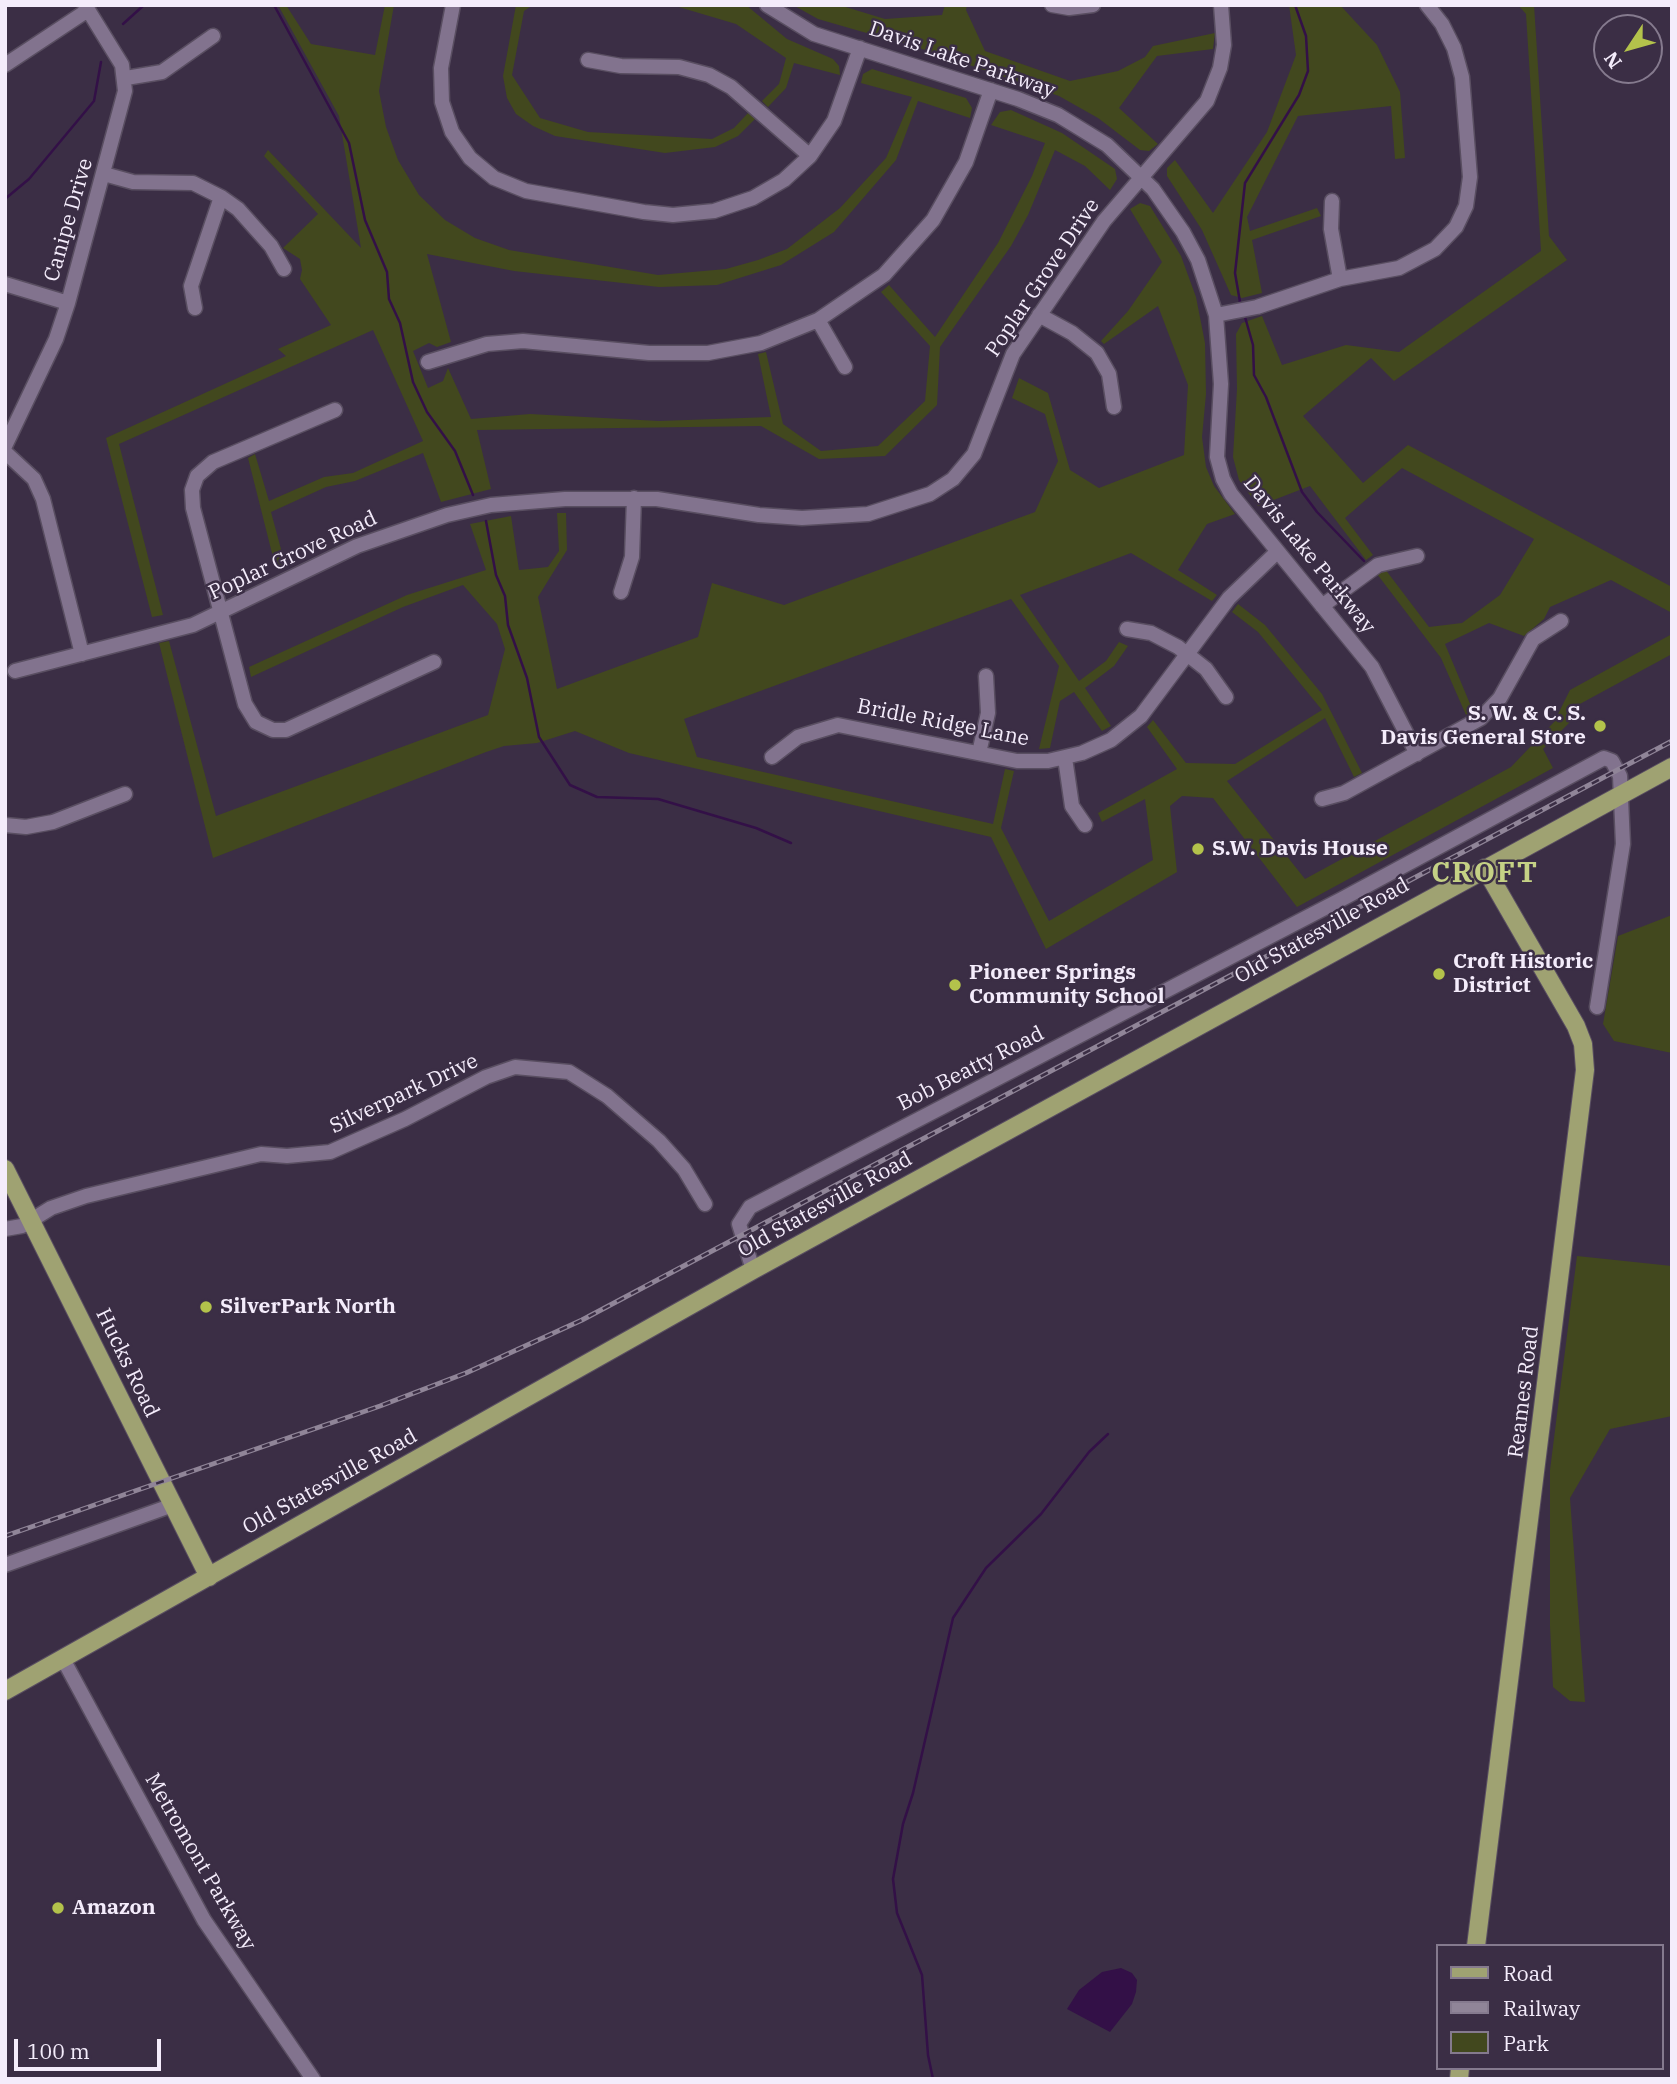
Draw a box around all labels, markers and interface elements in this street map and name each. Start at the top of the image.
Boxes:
north arrow [1593,14,1663,84]
street label: Davis Lake Parkway [865,16,1059,104]
text: N [1599,47,1627,73]
street label: Canipe Drive [39,155,99,285]
street label: Poplar Grove Drive [981,194,1105,362]
street label: Davis Lake Parkway [1238,471,1380,639]
street label: Poplar Grove Road [205,506,381,606]
street label: Bridle Ridge Lane [855,694,1031,752]
place label: S. W. & C. S. Davis General Store [1381,701,1586,751]
marker: S. W. & C. S. Davis General Store [1592,718,1608,734]
place label: S.W. Davis House [1212,836,1388,862]
marker: S.W. Davis House [1190,841,1206,857]
district label: CROFT [1432,857,1538,891]
street label: Old Statesville Road [1230,873,1414,989]
place label: Croft Historic District [1453,949,1593,999]
place label: Pioneer Springs Community School [969,960,1165,1010]
marker: Croft Historic District [1431,966,1447,982]
marker: Pioneer Springs Community School [947,977,963,993]
street label: Bob Beatty Road [894,1021,1048,1117]
street label: Silverpark Drive [326,1049,482,1139]
street label: Old Statesville Road [733,1147,917,1263]
place label: SilverPark North [220,1294,396,1320]
marker: SilverPark North [198,1299,214,1315]
street label: Hucks Road [90,1305,164,1421]
street label: Reames Road [1503,1324,1545,1460]
street label: Old Statesville Road [238,1424,422,1540]
street label: Metromont Parkway [139,1769,261,1955]
place label: Amazon [72,1895,156,1921]
marker: Amazon [50,1900,66,1916]
legend [1436,1944,1663,2070]
text: Road [1503,1959,1553,1987]
text: Railway [1503,1994,1580,2022]
scale bar [18,2024,164,2068]
text: Park [1503,2029,1549,2057]
text: 100 m [27,2037,90,2065]

